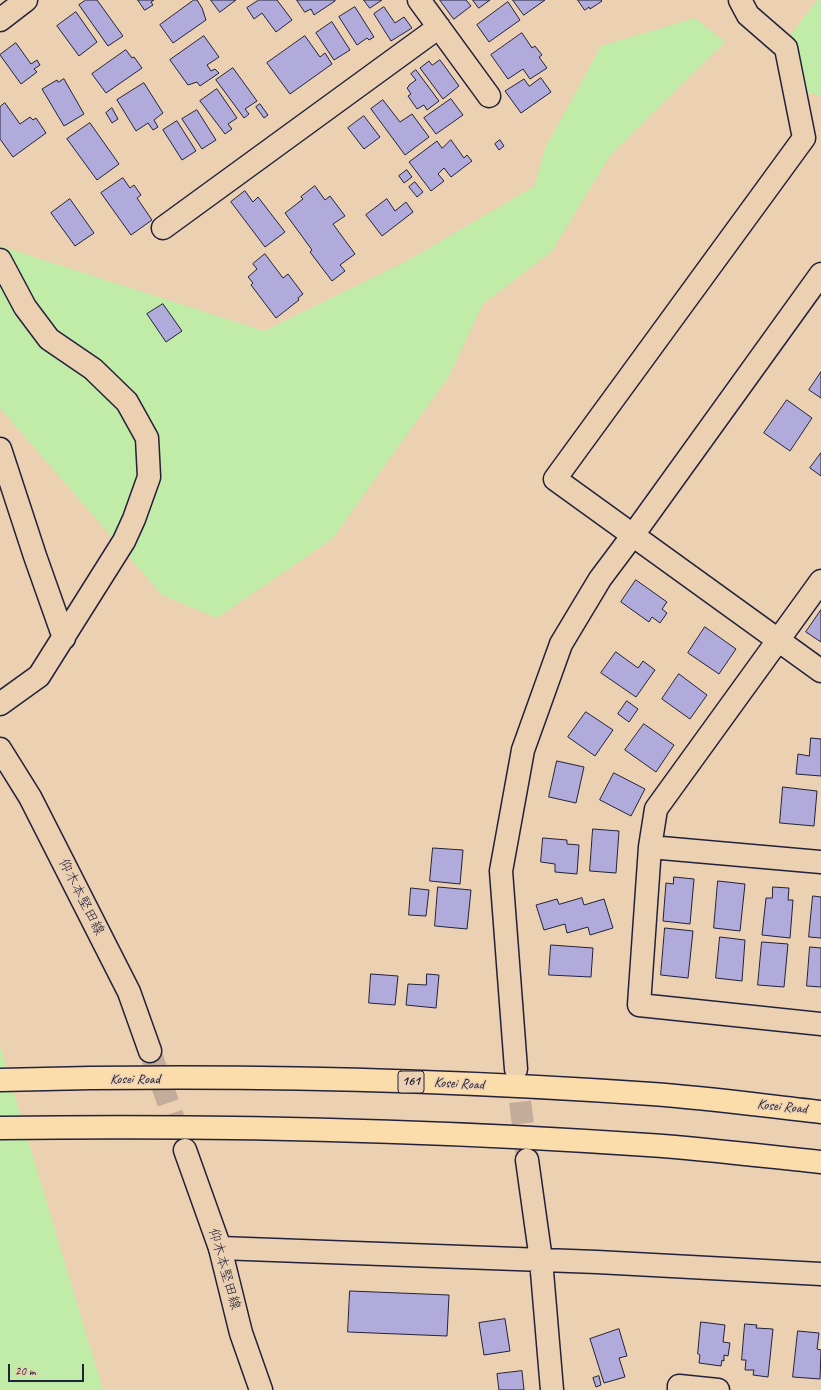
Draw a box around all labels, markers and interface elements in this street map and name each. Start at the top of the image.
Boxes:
street label: 仰木本堅田線 [54,856,108,938]
street label: Kosei Road [110,1071,160,1087]
road number: 161 [398,1071,424,1093]
street label: Kosei Road [434,1074,484,1094]
street label: Kosei Road [756,1096,808,1118]
street label: 仰木本堅田線 [204,1226,244,1312]
scale bar [10,1356,86,1382]
text: 20 m [15,1363,35,1379]

